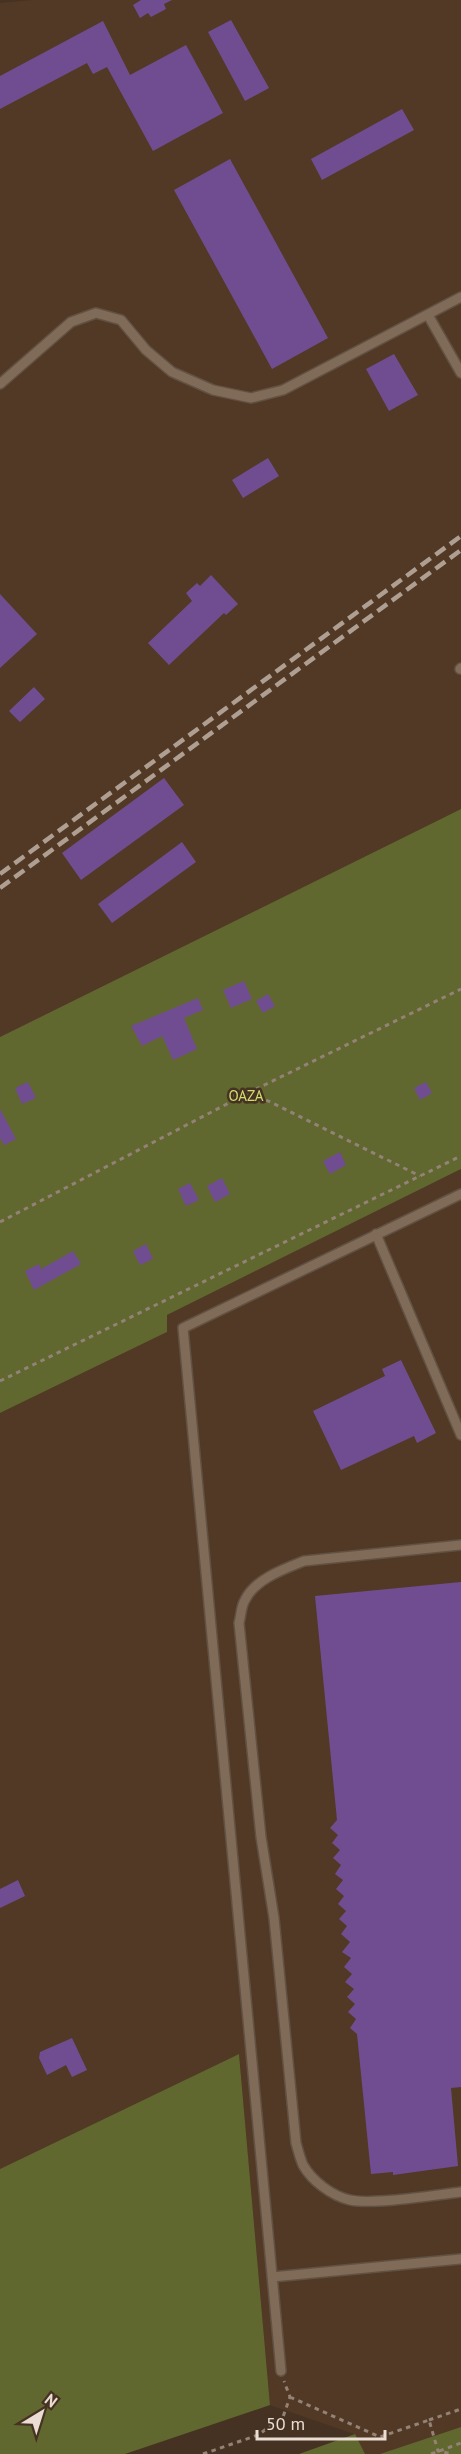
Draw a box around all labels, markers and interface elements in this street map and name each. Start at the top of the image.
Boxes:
park label: OAZA [228,1086,264,1105]
north arrow [12,2382,72,2442]
text: N [41,2389,62,2411]
scale bar [257,2403,384,2441]
text: 50 m [266,2412,305,2435]

